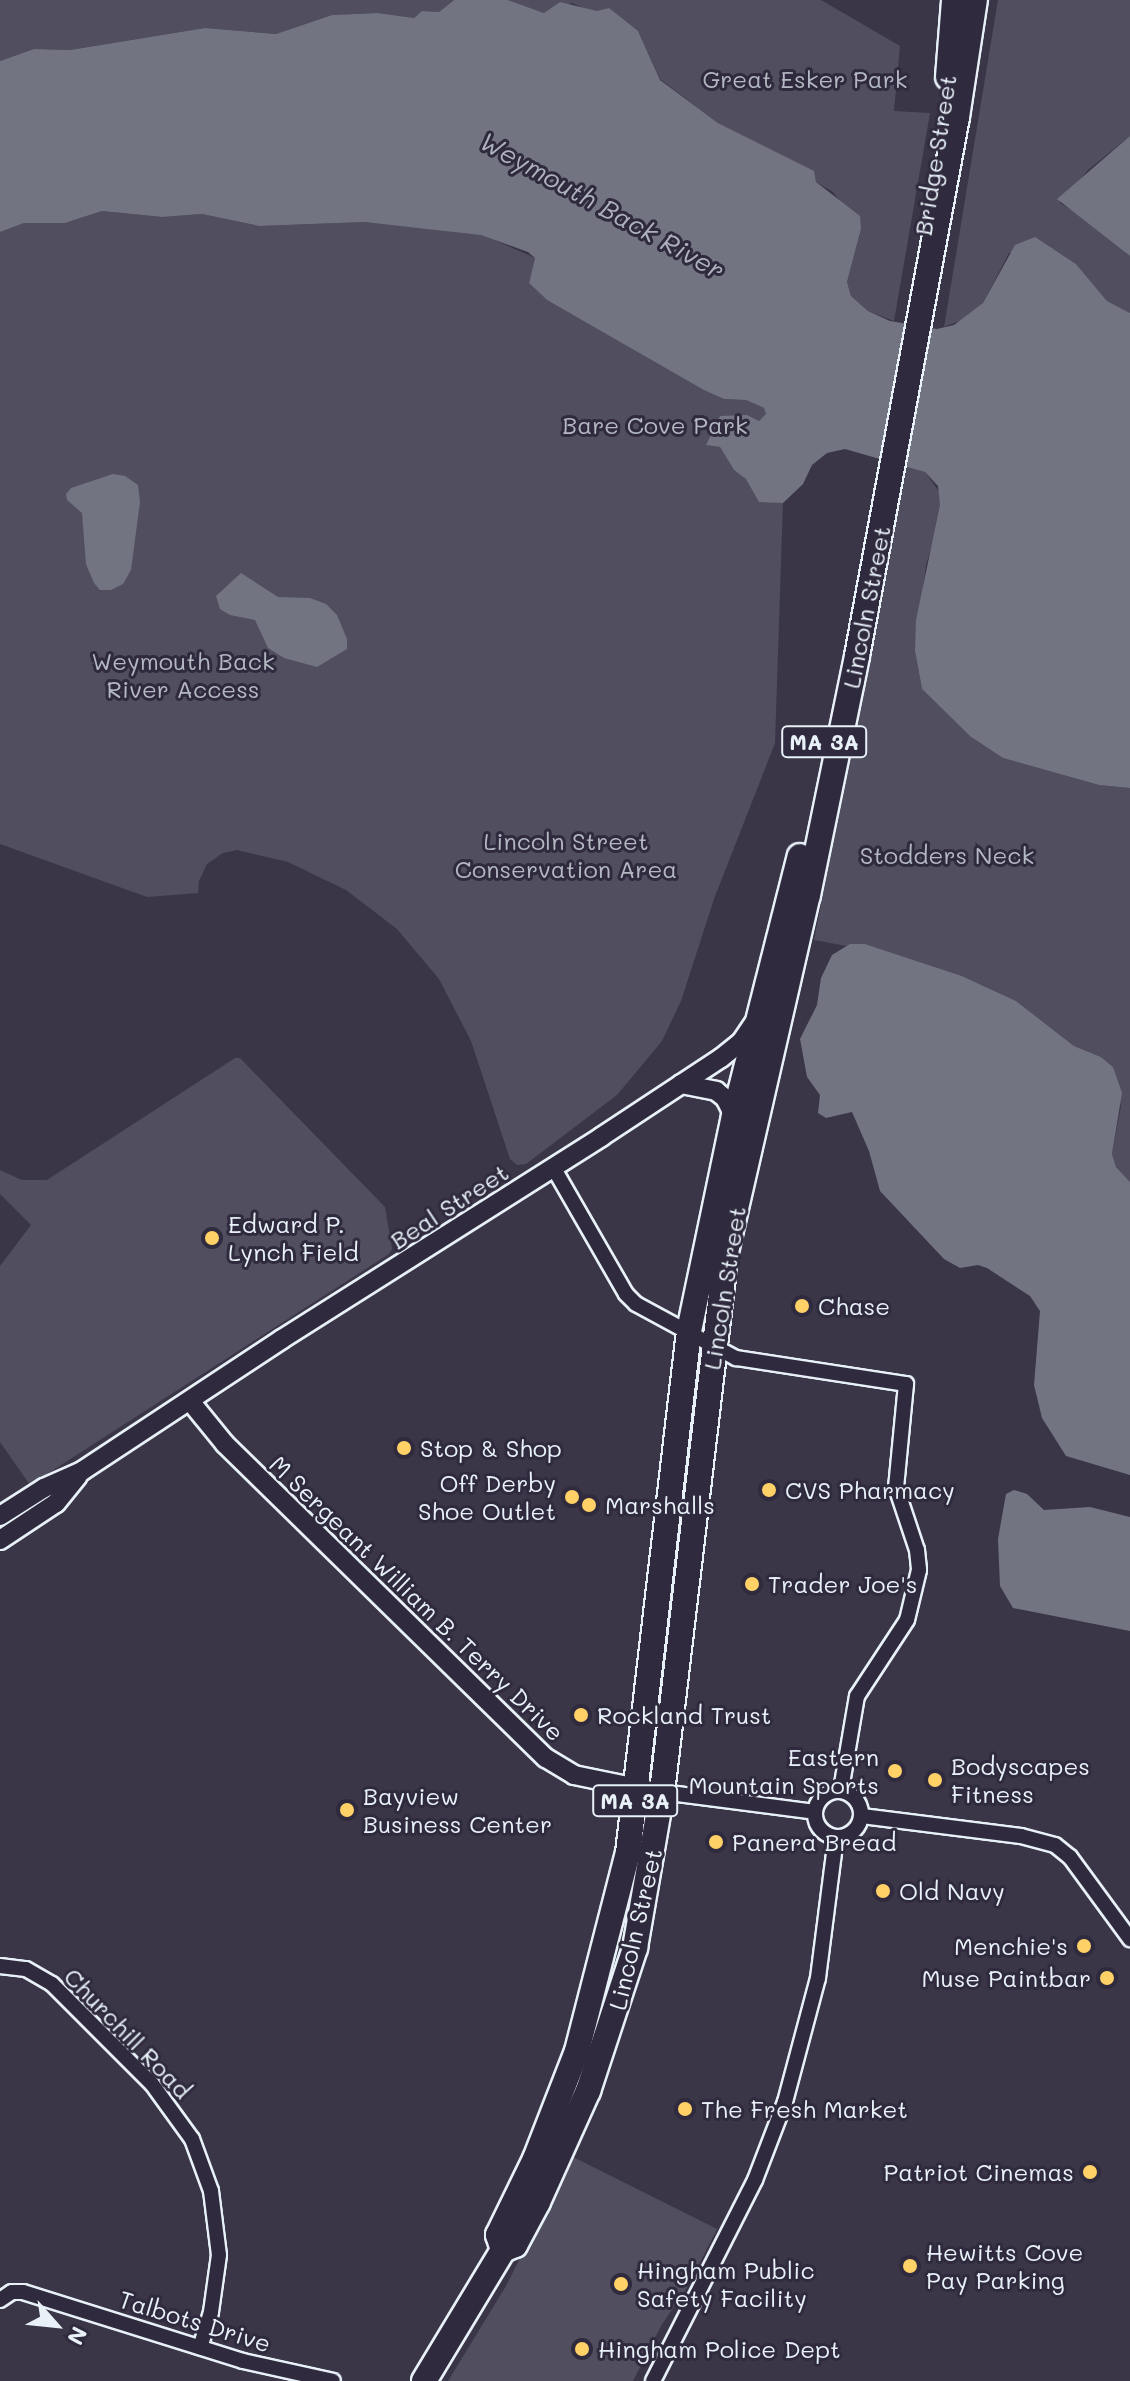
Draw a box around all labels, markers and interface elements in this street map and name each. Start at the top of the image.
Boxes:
park label: Great Esker Park [702,65,908,93]
street label: Bridge Street [908,73,962,237]
water label: Weymouth Back River [474,126,730,286]
park label: Bare Cove Park [562,411,748,439]
street label: Lincoln Street [836,523,896,691]
park label: Weymouth Back River Access [91,647,275,703]
road number: MA 3A [780,724,868,760]
park label: Lincoln Street Conservation Area [455,827,677,883]
park label: Stodders Neck [860,841,1034,869]
street label: Beal Street [385,1157,513,1255]
street label: Lincoln Street [697,1204,751,1372]
place label: Edward P. Lynch Field [228,1210,359,1266]
marker: Edward P. Lynch Field [203,1229,221,1247]
place label: Chase [818,1292,890,1320]
marker: Chase [793,1297,811,1315]
place label: Stop & Shop [420,1434,562,1462]
marker: Stop & Shop [395,1439,413,1457]
street label: M Sergeant William B. Terry Drive [264,1450,570,1746]
place label: Off Derby Shoe Outlet [418,1469,556,1525]
place label: CVS Pharmacy [785,1476,955,1504]
marker: CVS Pharmacy [760,1481,778,1499]
marker: Off Derby Shoe Outlet [563,1488,581,1506]
place label: Marshalls [605,1491,715,1519]
marker: Marshalls [580,1496,598,1514]
place label: Trader Joe's [768,1570,917,1598]
marker: Trader Joe's [743,1575,761,1593]
place label: Rockland Trust [597,1701,771,1729]
marker: Rockland Trust [572,1706,590,1724]
place label: Eastern Mountain Sports [689,1743,879,1799]
place label: Bodyscapes Fitness [951,1752,1090,1808]
marker: Eastern Mountain Sports [886,1762,904,1780]
marker: Bodyscapes Fitness [926,1771,944,1789]
place label: Bayview Business Center [363,1782,552,1838]
road number: MA 3A [591,1783,679,1819]
marker: Bayview Business Center [338,1801,356,1819]
place label: Panera Bread [732,1828,896,1856]
marker: Panera Bread [707,1833,725,1851]
street label: Lincoln Street [602,1845,668,2013]
place label: Old Navy [899,1877,1005,1905]
marker: Old Navy [874,1882,892,1900]
place label: Menchie's [954,1932,1068,1960]
marker: Menchie's [1075,1937,1093,1955]
street label: Churchill Road [58,1962,198,2104]
place label: Muse Paintbar [921,1964,1091,1992]
marker: Muse Paintbar [1098,1969,1116,1987]
place label: The Fresh Market [701,2095,908,2123]
marker: The Fresh Market [676,2100,694,2118]
place label: Patriot Cinemas [884,2158,1074,2186]
marker: Patriot Cinemas [1081,2163,1099,2181]
place label: Hewitts Cove Pay Parking [926,2238,1083,2294]
place label: Hingham Public Safety Facility [637,2256,815,2312]
marker: Hewitts Cove Pay Parking [901,2257,919,2275]
marker: Hingham Public Safety Facility [612,2275,630,2293]
street label: Talbots Drive [116,2284,274,2358]
north arrow [16,2285,96,2365]
text: N [61,2322,95,2350]
place label: Hingham Police Dept [598,2335,841,2363]
marker: Hingham Police Dept [573,2340,591,2358]

